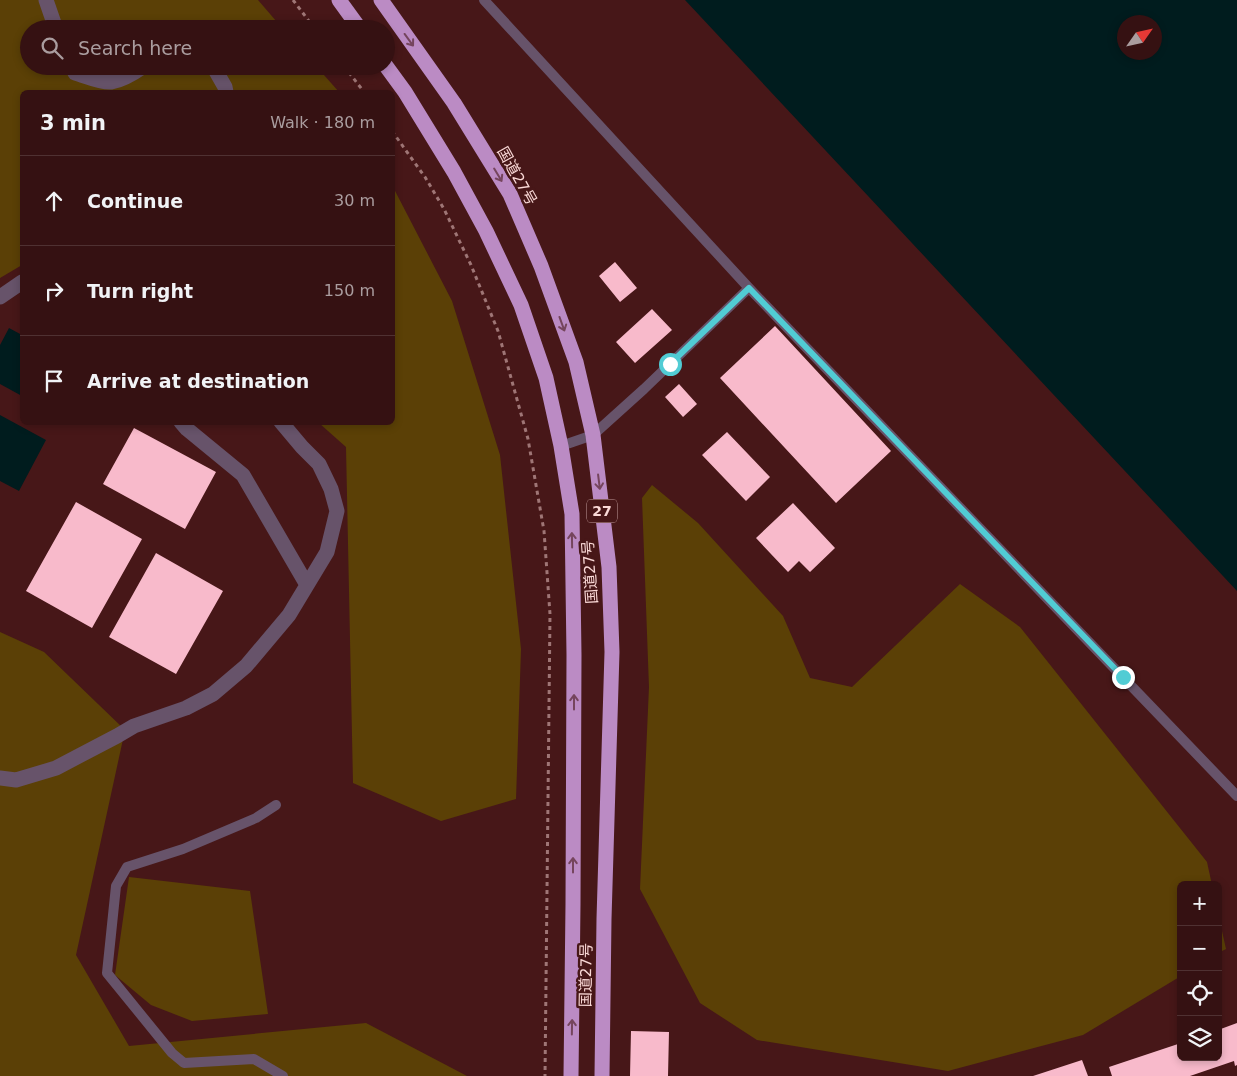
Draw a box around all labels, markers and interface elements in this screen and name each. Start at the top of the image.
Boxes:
north arrow [1117,15,1162,60]
search box [20,20,395,75]
one-way arrow [404,33,414,47]
icon: search [38,34,66,62]
text: Search here [78,37,192,59]
text: 3 min [40,111,106,135]
text: Walk · 180 m [270,113,375,132]
street label: 国道27号 [494,144,540,208]
one-way arrow [494,168,504,182]
icon: ahead [40,187,68,215]
text: Continue [87,190,183,212]
text: 30 m [334,191,375,210]
icon: right [40,277,68,305]
text: Turn right [87,280,193,302]
text: 150 m [324,281,375,300]
one-way arrow [558,316,567,331]
route start [659,353,682,376]
icon: arrive [40,367,68,395]
text: Arrive at destination [87,370,309,392]
one-way arrow [594,474,604,490]
road number: 27 [587,500,617,522]
one-way arrow [567,532,577,548]
street label: 国道27号 [579,539,601,605]
route end [1112,666,1135,689]
one-way arrow [569,695,579,711]
one-way arrow [569,857,578,873]
map controls [1177,881,1222,1061]
button: + [1177,881,1222,926]
button: − [1177,926,1222,971]
street label: 国道27号 [576,943,596,1007]
button: locate [1177,971,1222,1016]
button: layers [1177,1016,1222,1061]
one-way arrow [567,1020,576,1036]

